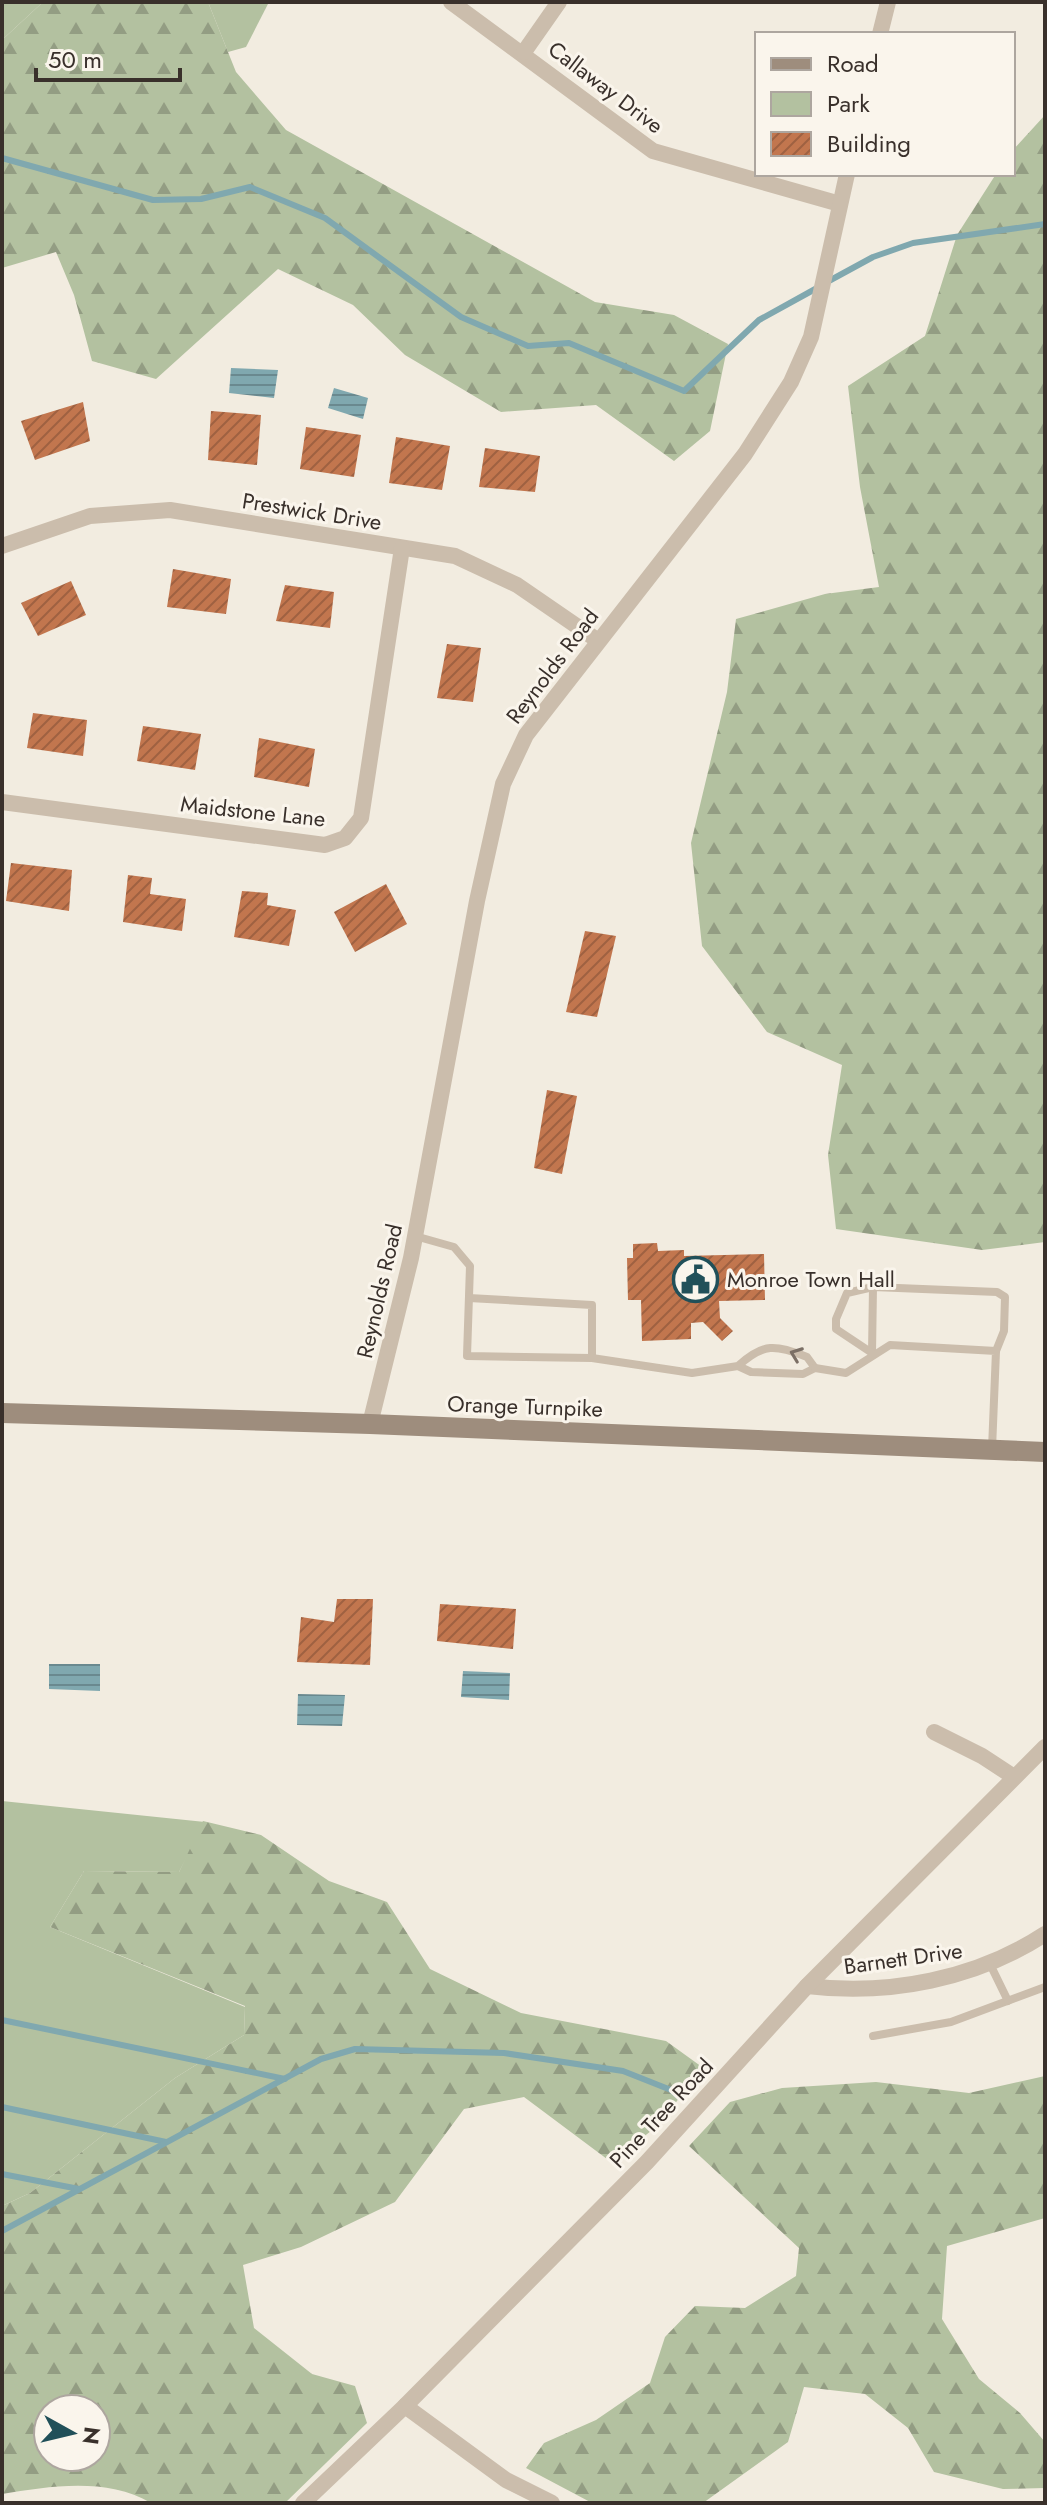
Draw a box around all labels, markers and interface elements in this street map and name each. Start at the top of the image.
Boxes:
scale bar [36,32,180,82]
legend [755,32,1015,176]
street label: Callaway Drive [542,33,670,141]
text: 50 m [48,42,102,77]
text: Road [827,46,879,81]
text: Park [827,86,870,121]
text: Building [827,126,911,161]
street label: Prestwick Drive [240,484,384,538]
street label: Reynolds Road [498,602,606,730]
street label: Maidstone Lane [179,787,327,835]
street label: Reynolds Road [348,1221,410,1361]
public building icon: Monroe Town Hall [672,1255,720,1303]
place label: Monroe Town Hall [727,1263,895,1295]
one-way arrow [789,1347,803,1363]
street label: Orange Turnpike [447,1387,603,1425]
street label: Barnett Drive [842,1934,964,1982]
street label: Pine Tree Road [602,2051,720,2175]
north arrow [32,2393,112,2473]
text: N [75,2425,109,2447]

